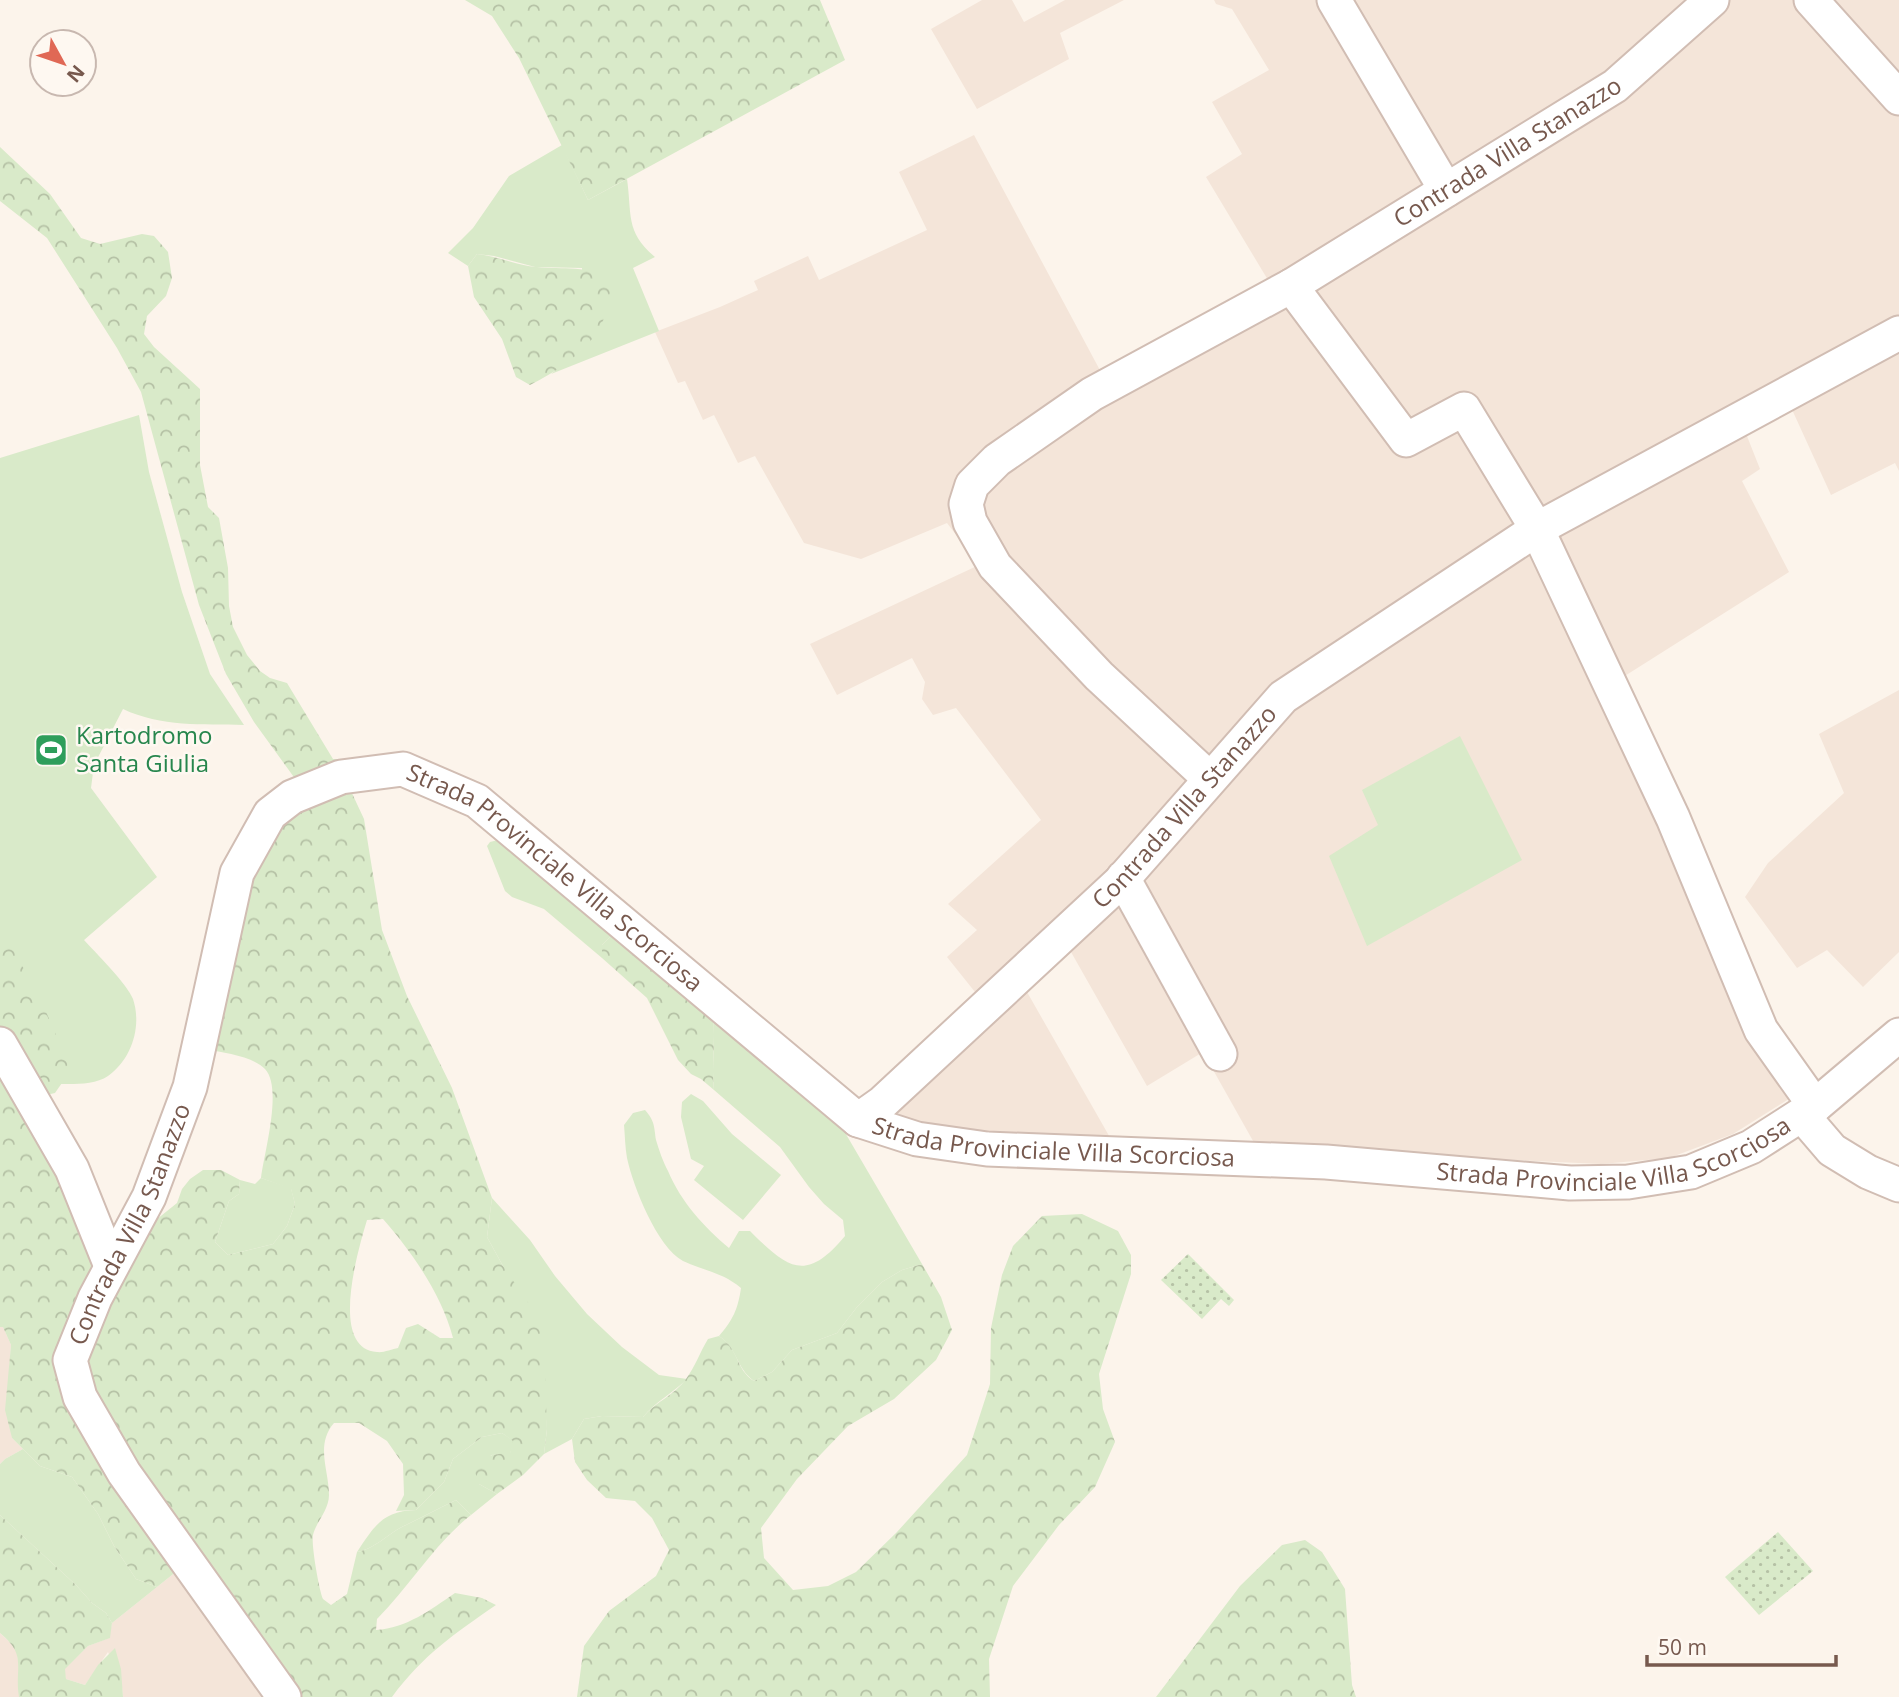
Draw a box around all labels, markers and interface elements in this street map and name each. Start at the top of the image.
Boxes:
north arrow [28,28,98,98]
text: N [61,60,91,88]
street label: Contrada Villa Stanazzo [1387,68,1627,234]
street label: Contrada Villa Stanazzo [1084,698,1283,915]
place label: Kartodromo Santa Giulia [76,718,212,779]
sports icon: Kartodromo Santa Giulia [32,731,70,769]
street label: Strada Provinciale Villa Scorciosa [402,755,711,999]
street label: Contrada Villa Stanazzo [60,1098,197,1350]
street label: Strada Provinciale Villa Scorciosa [868,1108,1236,1173]
street label: Strada Provinciale Villa Scorciosa [1435,1108,1796,1198]
scale bar [1647,1624,1836,1668]
text: 50 m [1658,1633,1707,1661]

